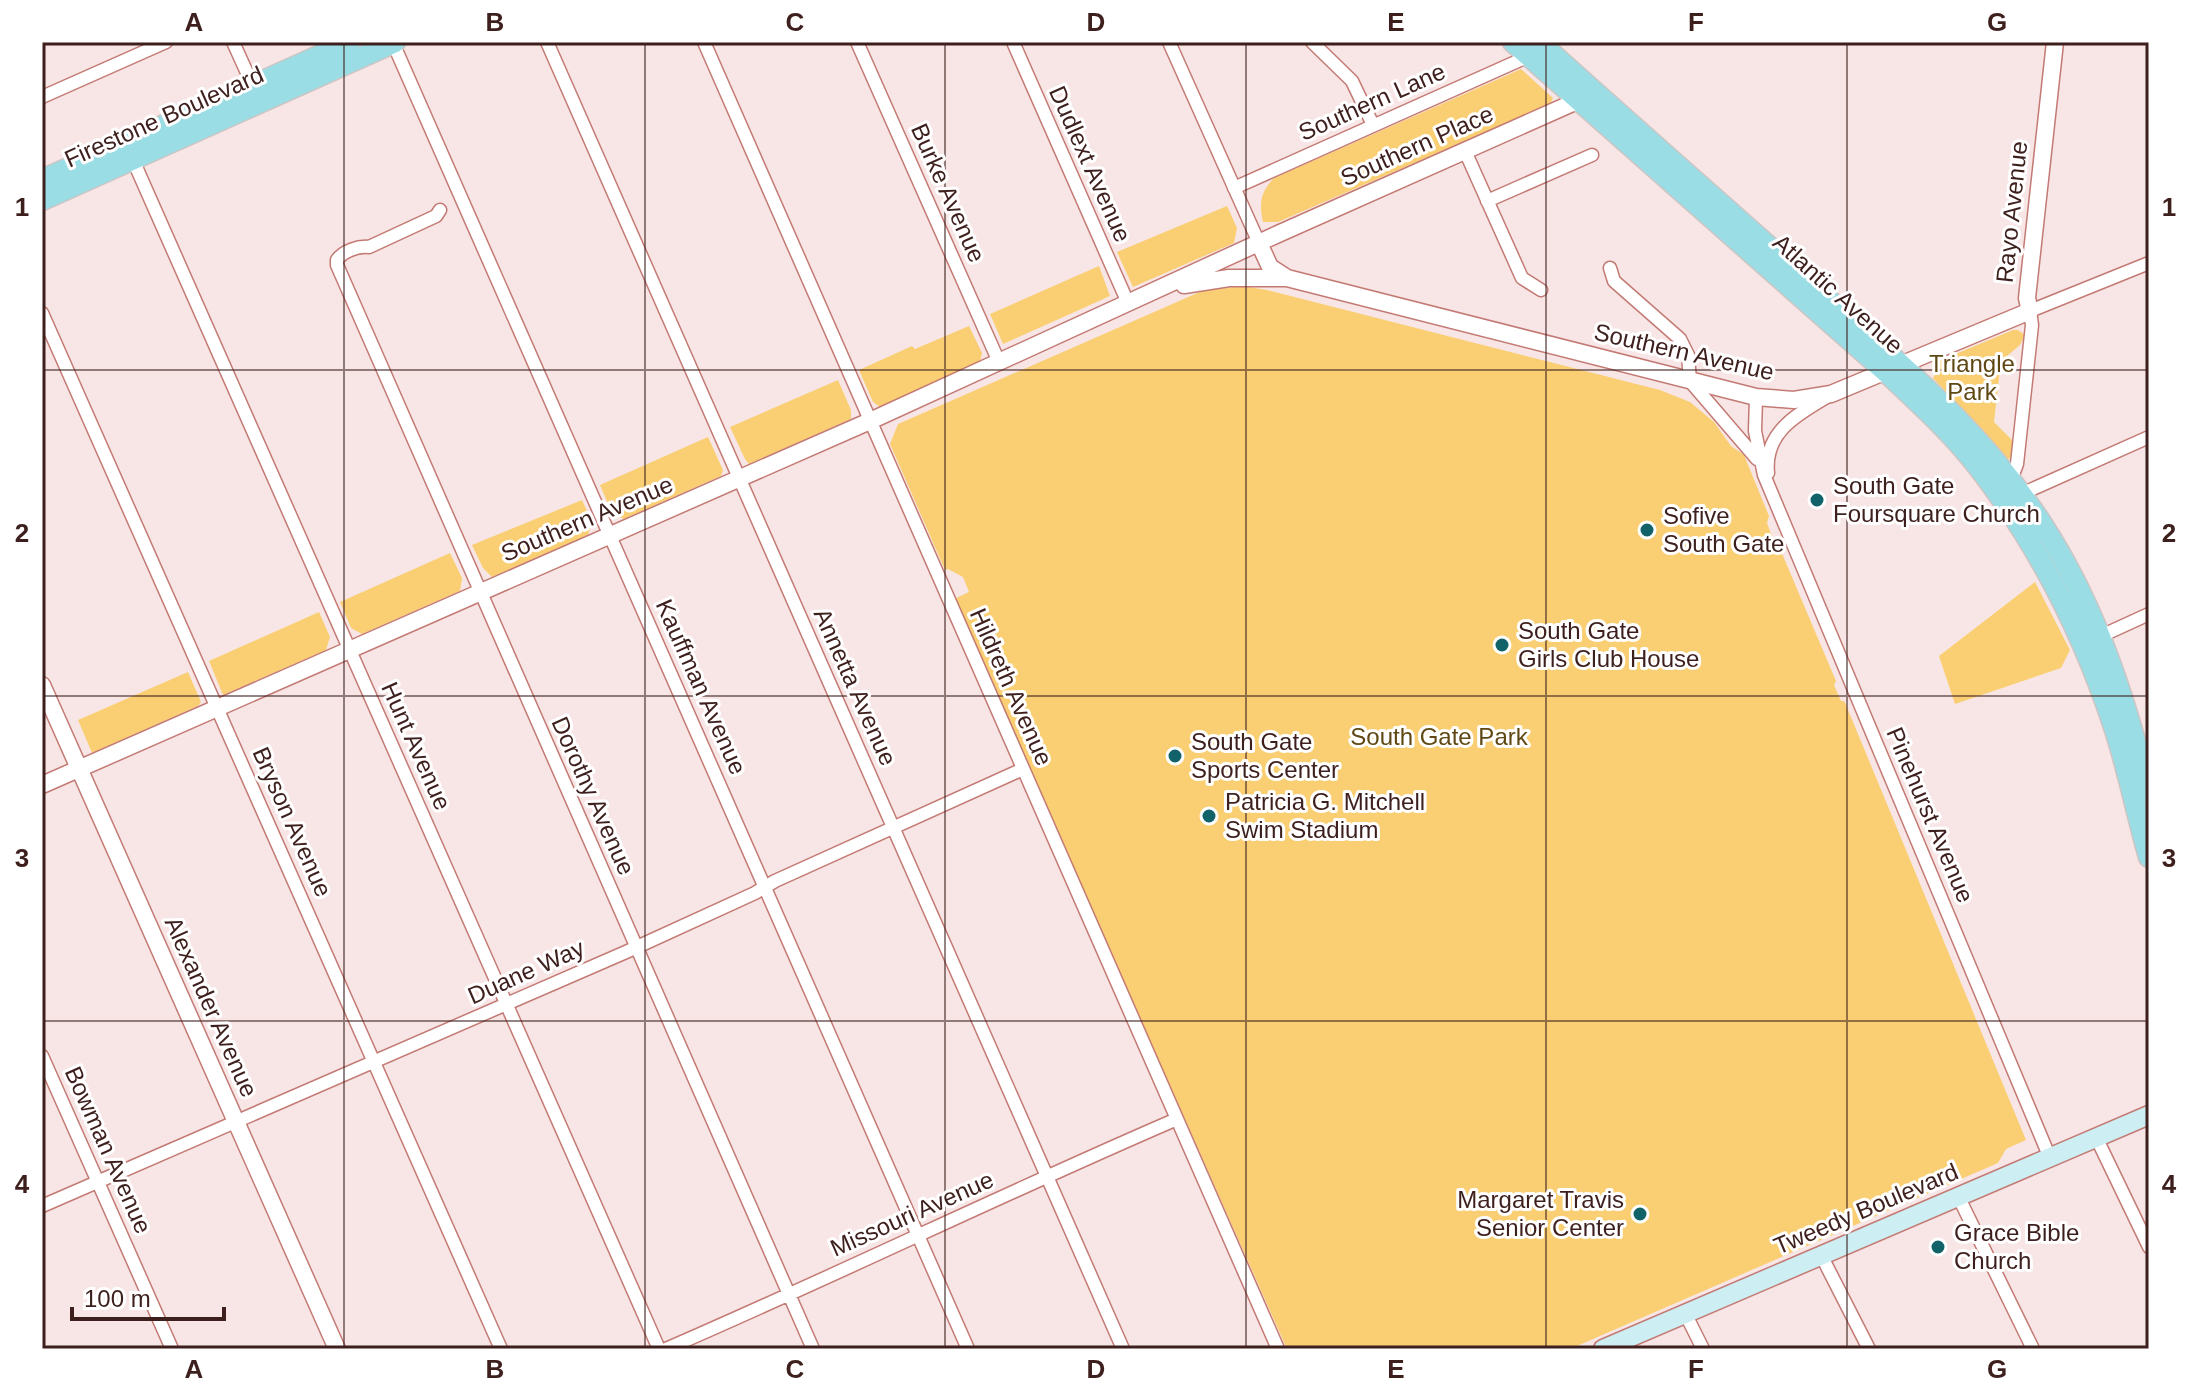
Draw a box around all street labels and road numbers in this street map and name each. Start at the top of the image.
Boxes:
street label: Southern Lane [1294,57,1449,146]
street label: Firestone Boulevard [60,61,267,173]
street label: Dudlext Avenue [1044,82,1137,246]
street label: Southern Place [1336,100,1497,191]
street label: Burke Avenue [906,119,991,266]
street label: Rayo Avenue [1991,140,2032,284]
street label: Atlantic Avenue [1768,228,1909,359]
street label: Southern Avenue [1592,318,1777,385]
street label: Southern Avenue [497,470,677,567]
street label: Kauffman Avenue [651,595,752,778]
street label: Annetta Avenue [809,604,902,770]
street label: Hildreth Avenue [965,604,1058,769]
street label: Hunt Avenue [376,678,457,814]
street label: Dorothy Avenue [546,712,640,879]
street label: Pinehurst Avenue [1881,723,1980,906]
street label: Bryson Avenue [247,743,338,901]
street label: Alexander Avenue [160,913,263,1101]
street label: Duane Way [463,934,588,1009]
street label: Bowman Avenue [60,1062,157,1237]
street label: Tweedy Boulevard [1770,1158,1962,1260]
street label: Missouri Avenue [826,1165,998,1262]

